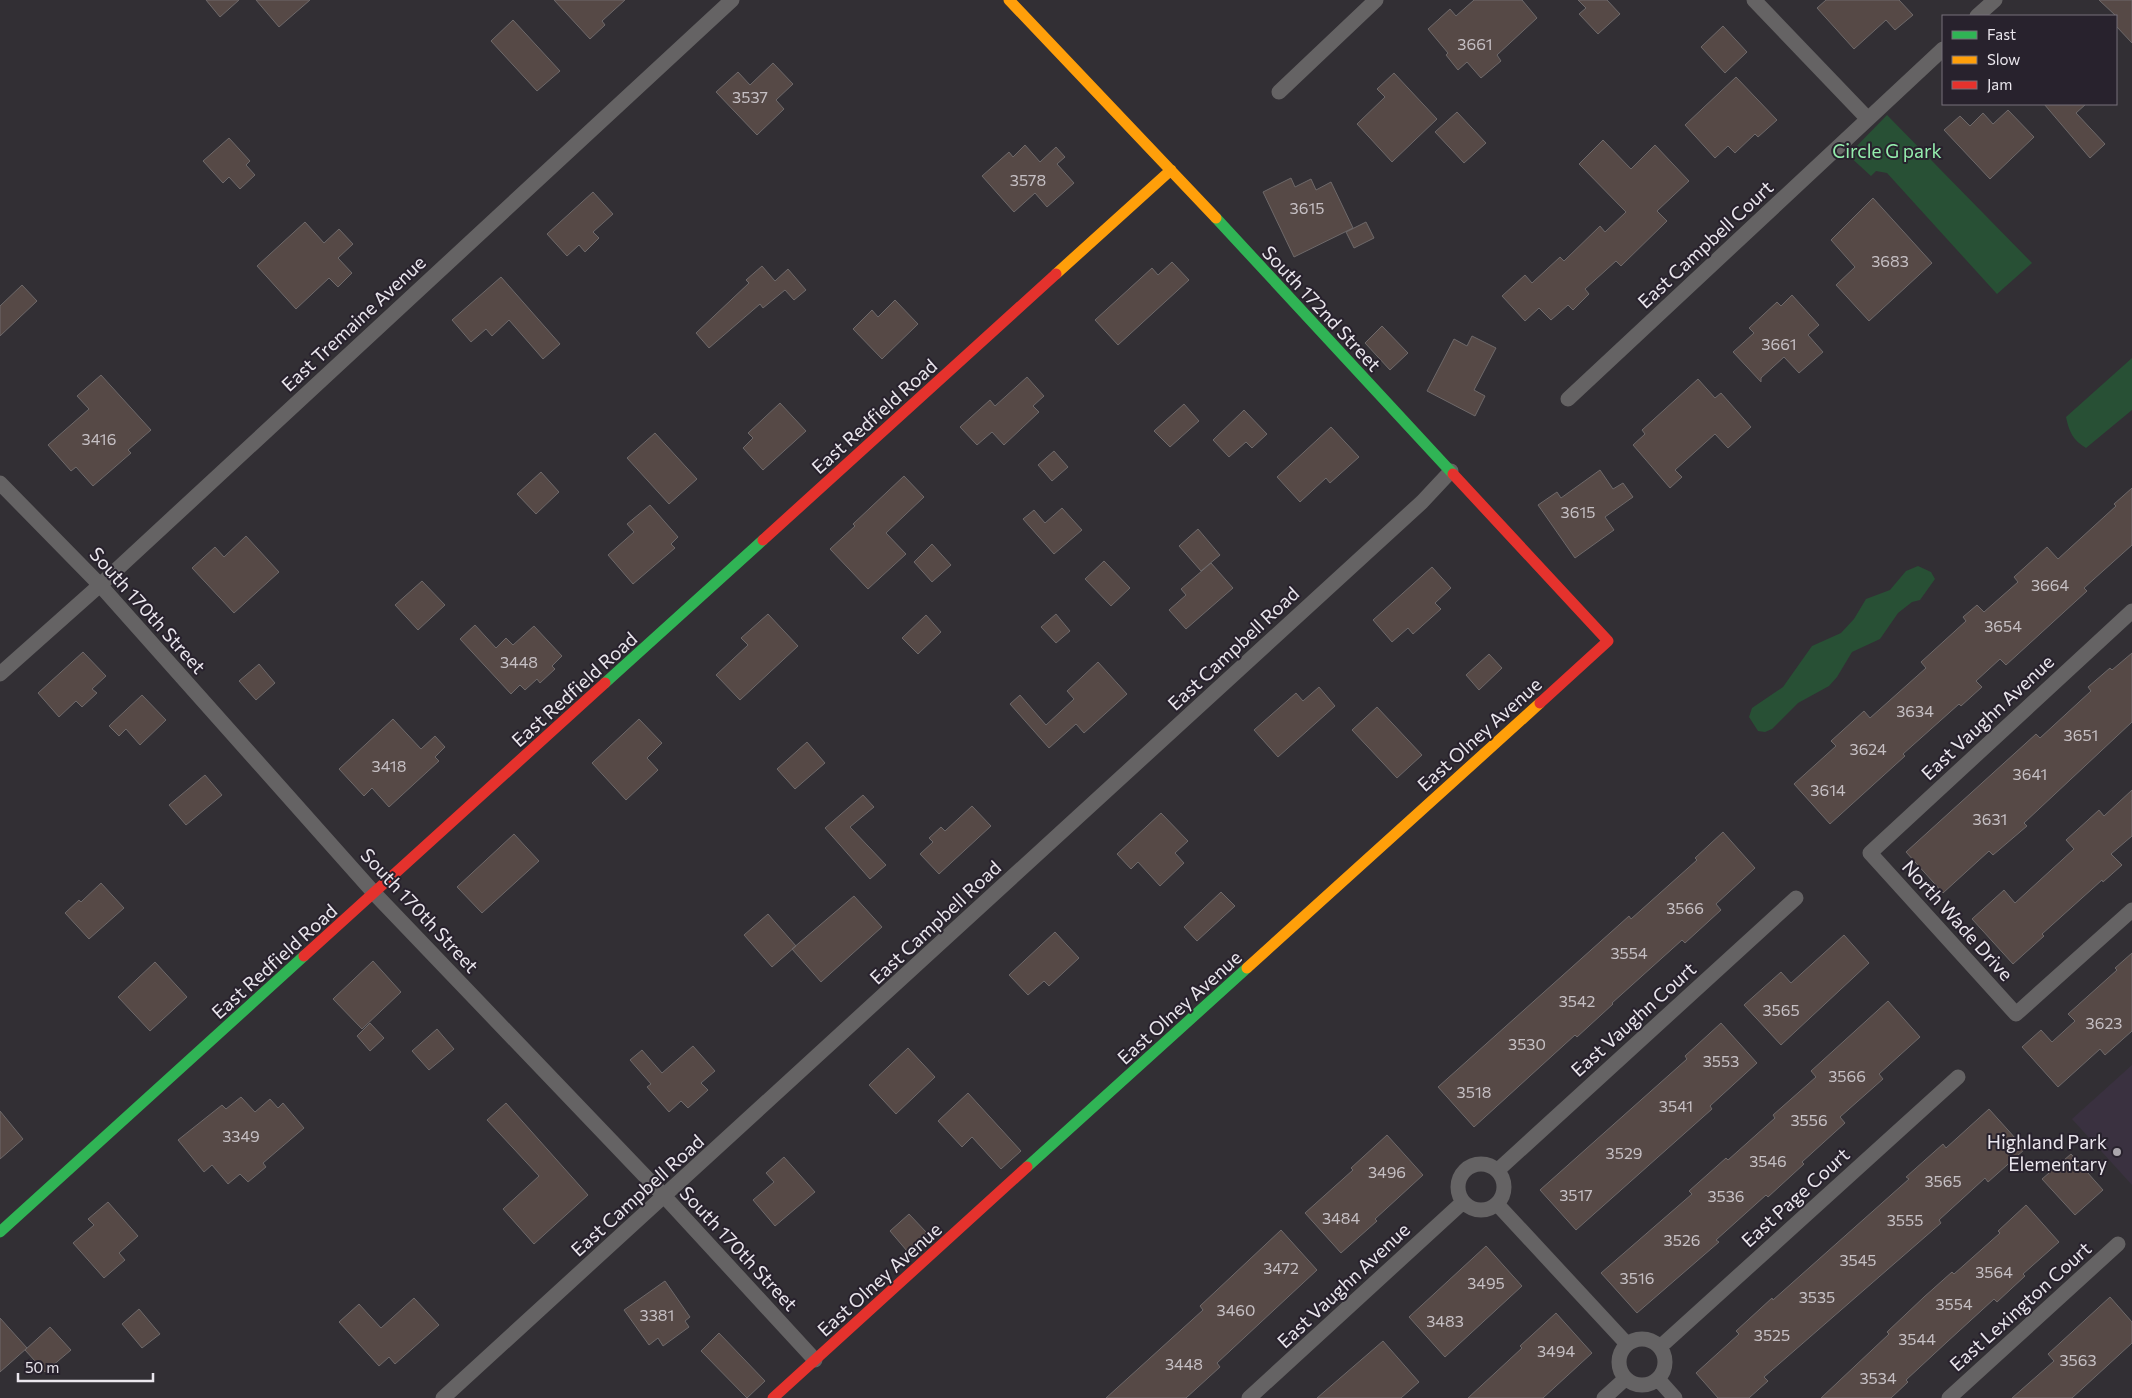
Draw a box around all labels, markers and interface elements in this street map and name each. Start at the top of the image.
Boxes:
legend [1942,15,2117,105]
text: Fast [1987,25,2016,43]
house number: 3661 [1457,34,1493,53]
text: Slow [1987,50,2020,68]
text: Jam [1987,75,2012,93]
house number: 3537 [732,87,768,106]
park label: Circle G park [1832,139,1942,162]
house number: 3578 [1010,170,1046,189]
street label: East Campbell Court [1632,175,1778,313]
house number: 3615 [1290,198,1324,217]
street label: South 172nd Street [1258,240,1386,376]
street label: East Tremaine Avenue [276,250,430,396]
house number: 3683 [1871,251,1909,270]
house number: 3661 [1761,334,1797,353]
street label: East Redfield Road [807,354,941,478]
house number: 3416 [82,429,116,448]
house number: 3615 [1561,502,1595,521]
street label: South 170th Street [85,542,211,678]
house number: 3664 [2031,575,2069,594]
street label: East Campbell Road [1163,581,1303,715]
house number: 3654 [1984,616,2022,635]
street label: East Redfield Road [507,627,641,751]
street label: East Vaughn Avenue [1916,650,2058,784]
house number: 3448 [500,652,538,671]
street label: East Olney Avenue [1412,672,1546,796]
house number: 3634 [1896,701,1934,720]
house number: 3651 [2064,725,2098,744]
house number: 3624 [1850,739,1887,758]
house number: 3418 [372,756,406,775]
house number: 3641 [2013,764,2047,783]
house number: 3614 [1810,780,1846,799]
house number: 3631 [1973,809,2007,828]
street label: South 170th Street [356,843,484,977]
street label: East Campbell Road [865,855,1005,989]
street label: North Wade Drive [1898,855,2018,985]
house number: 3566 [1666,898,1704,917]
street label: East Redfield Road [207,899,341,1023]
house number: 3554 [1610,943,1648,962]
street label: East Olney Avenue [1112,945,1246,1069]
street label: East Vaughn Court [1566,957,1700,1081]
house number: 3542 [1559,991,1595,1010]
house number: 3565 [1762,1000,1800,1019]
house number: 3623 [2086,1013,2122,1032]
house number: 3530 [1508,1034,1546,1053]
house number: 3553 [1703,1051,1739,1070]
house number: 3566 [1828,1066,1866,1085]
house number: 3518 [1457,1082,1491,1101]
house number: 3541 [1659,1096,1693,1115]
house number: 3556 [1790,1110,1828,1129]
house number: 3349 [222,1126,260,1145]
street label: East Campbell Road [566,1129,708,1261]
place label: Highland Park Elementary [1987,1130,2107,1175]
street label: East Page Court [1736,1142,1854,1251]
house number: 3529 [1606,1143,1642,1162]
marker: Highland Park Elementary [2111,1146,2123,1158]
house number: 3546 [1749,1151,1787,1170]
house number: 3496 [1368,1162,1406,1181]
house number: 3565 [1924,1171,1962,1190]
street label: South 170th Street [675,1181,803,1315]
house number: 3517 [1559,1185,1593,1204]
house number: 3536 [1707,1186,1745,1205]
house number: 3484 [1322,1208,1360,1227]
house number: 3555 [1887,1210,1923,1229]
street label: East Olney Avenue [812,1217,946,1341]
street label: East Vaughn Avenue [1272,1218,1414,1352]
house number: 3526 [1664,1230,1700,1249]
street label: East Lexington Court [1945,1236,2096,1376]
house number: 3545 [1839,1250,1877,1269]
house number: 3472 [1263,1258,1299,1277]
house number: 3564 [1975,1262,2013,1281]
house number: 3516 [1620,1268,1654,1287]
house number: 3495 [1467,1273,1505,1292]
house number: 3535 [1799,1287,1835,1306]
house number: 3554 [1935,1294,1973,1313]
house number: 3460 [1217,1300,1255,1319]
house number: 3381 [640,1305,674,1324]
house number: 3483 [1426,1311,1464,1330]
house number: 3525 [1754,1325,1790,1344]
house number: 3544 [1898,1329,1936,1348]
house number: 3494 [1537,1341,1575,1360]
scale bar [18,1350,152,1382]
house number: 3563 [2059,1350,2097,1369]
house number: 3448 [1165,1354,1203,1373]
text: 50 m [25,1358,59,1376]
house number: 3534 [1859,1368,1897,1387]

